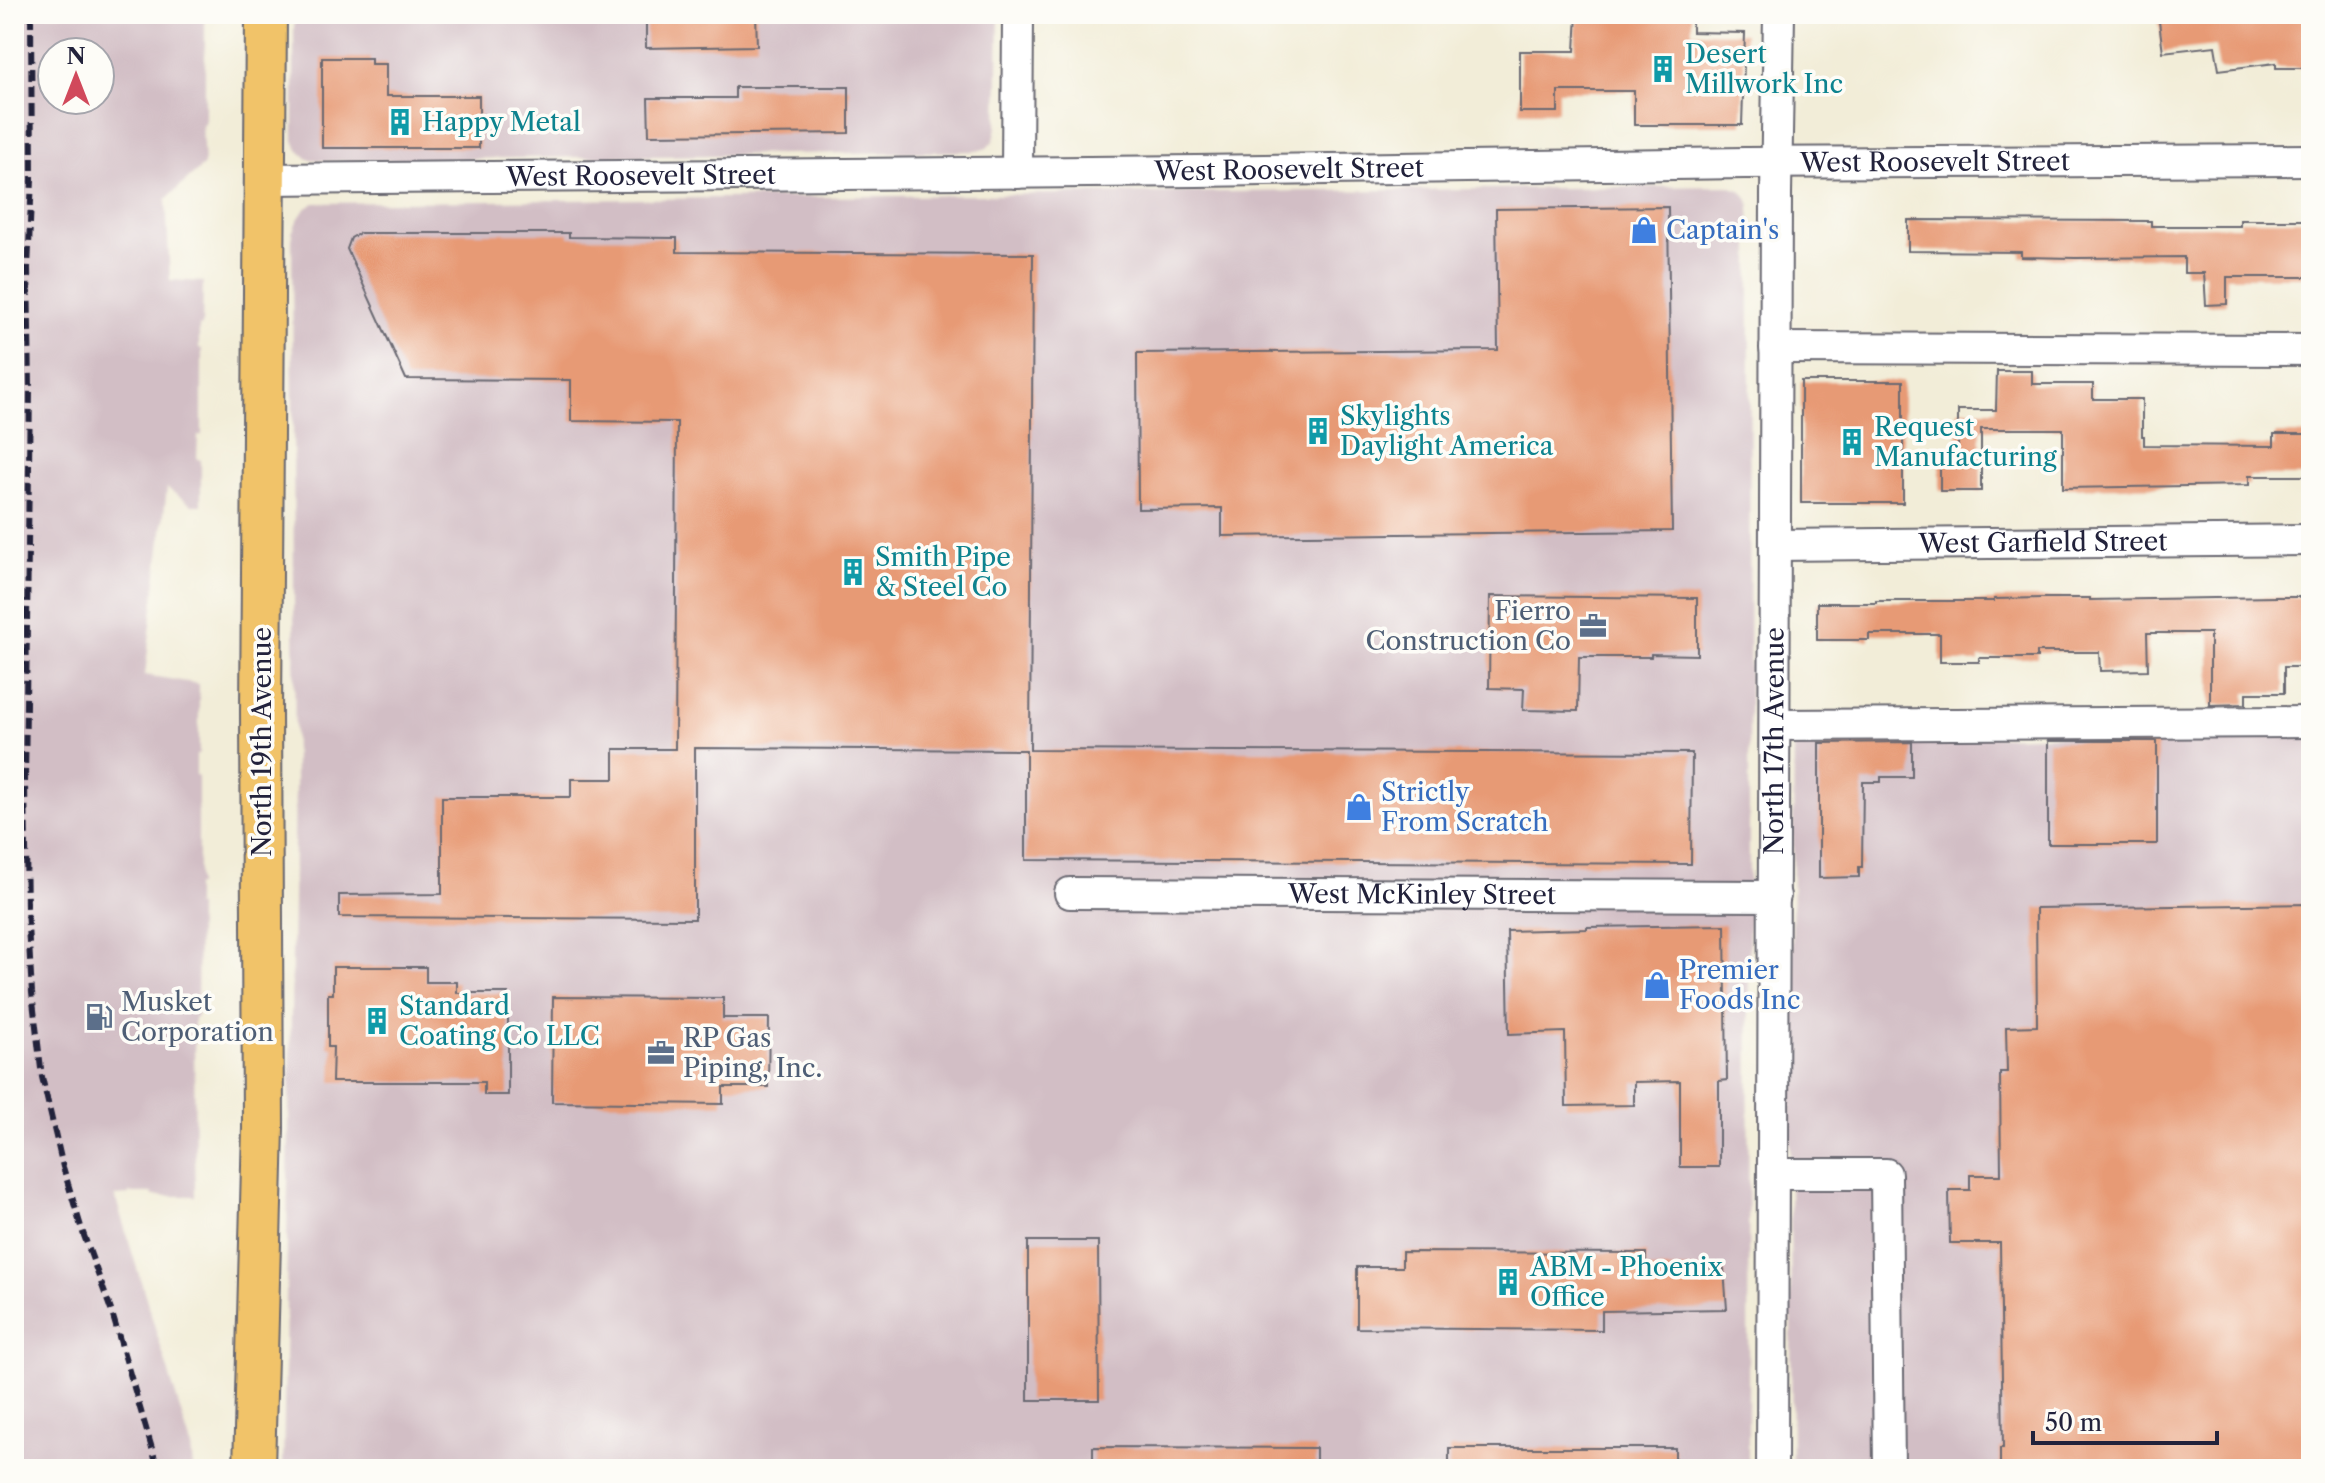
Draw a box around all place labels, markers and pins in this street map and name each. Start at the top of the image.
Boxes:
place label: Desert Millwork Inc [1685,38,1843,100]
building icon: Desert Millwork Inc [1648,54,1678,84]
place label: Happy Metal [422,106,581,138]
building icon: Happy Metal [385,107,415,137]
place label: Captain's [1666,214,1779,246]
shop icon: Captain's [1629,215,1659,245]
place label: Skylights Daylight America [1340,400,1554,462]
place label: Request Manufacturing [1874,411,2057,473]
building icon: Skylights Daylight America [1303,416,1333,446]
building icon: Request Manufacturing [1837,427,1867,457]
place label: Smith Pipe & Steel Co [875,541,1011,603]
building icon: Smith Pipe & Steel Co [838,557,868,587]
place label: Fierro Construction Co [1366,595,1571,657]
office icon: Fierro Construction Co [1578,611,1608,641]
place label: Strictly From Scratch [1381,776,1548,838]
shop icon: Strictly From Scratch [1344,792,1374,822]
place label: Premier Foods Inc [1679,954,1801,1016]
shop icon: Premier Foods Inc [1642,970,1672,1000]
place label: Musket Corporation [121,986,274,1048]
place label: Standard Coating Co LLC [399,990,600,1052]
fuel station icon: Musket Corporation [84,1002,114,1032]
building icon: Standard Coating Co LLC [362,1006,392,1036]
place label: RP Gas Piping, Inc. [683,1022,822,1084]
office icon: RP Gas Piping, Inc. [646,1038,676,1068]
place label: ABM - Phoenix Office [1529,1251,1723,1313]
building icon: ABM - Phoenix Office [1493,1267,1523,1297]

